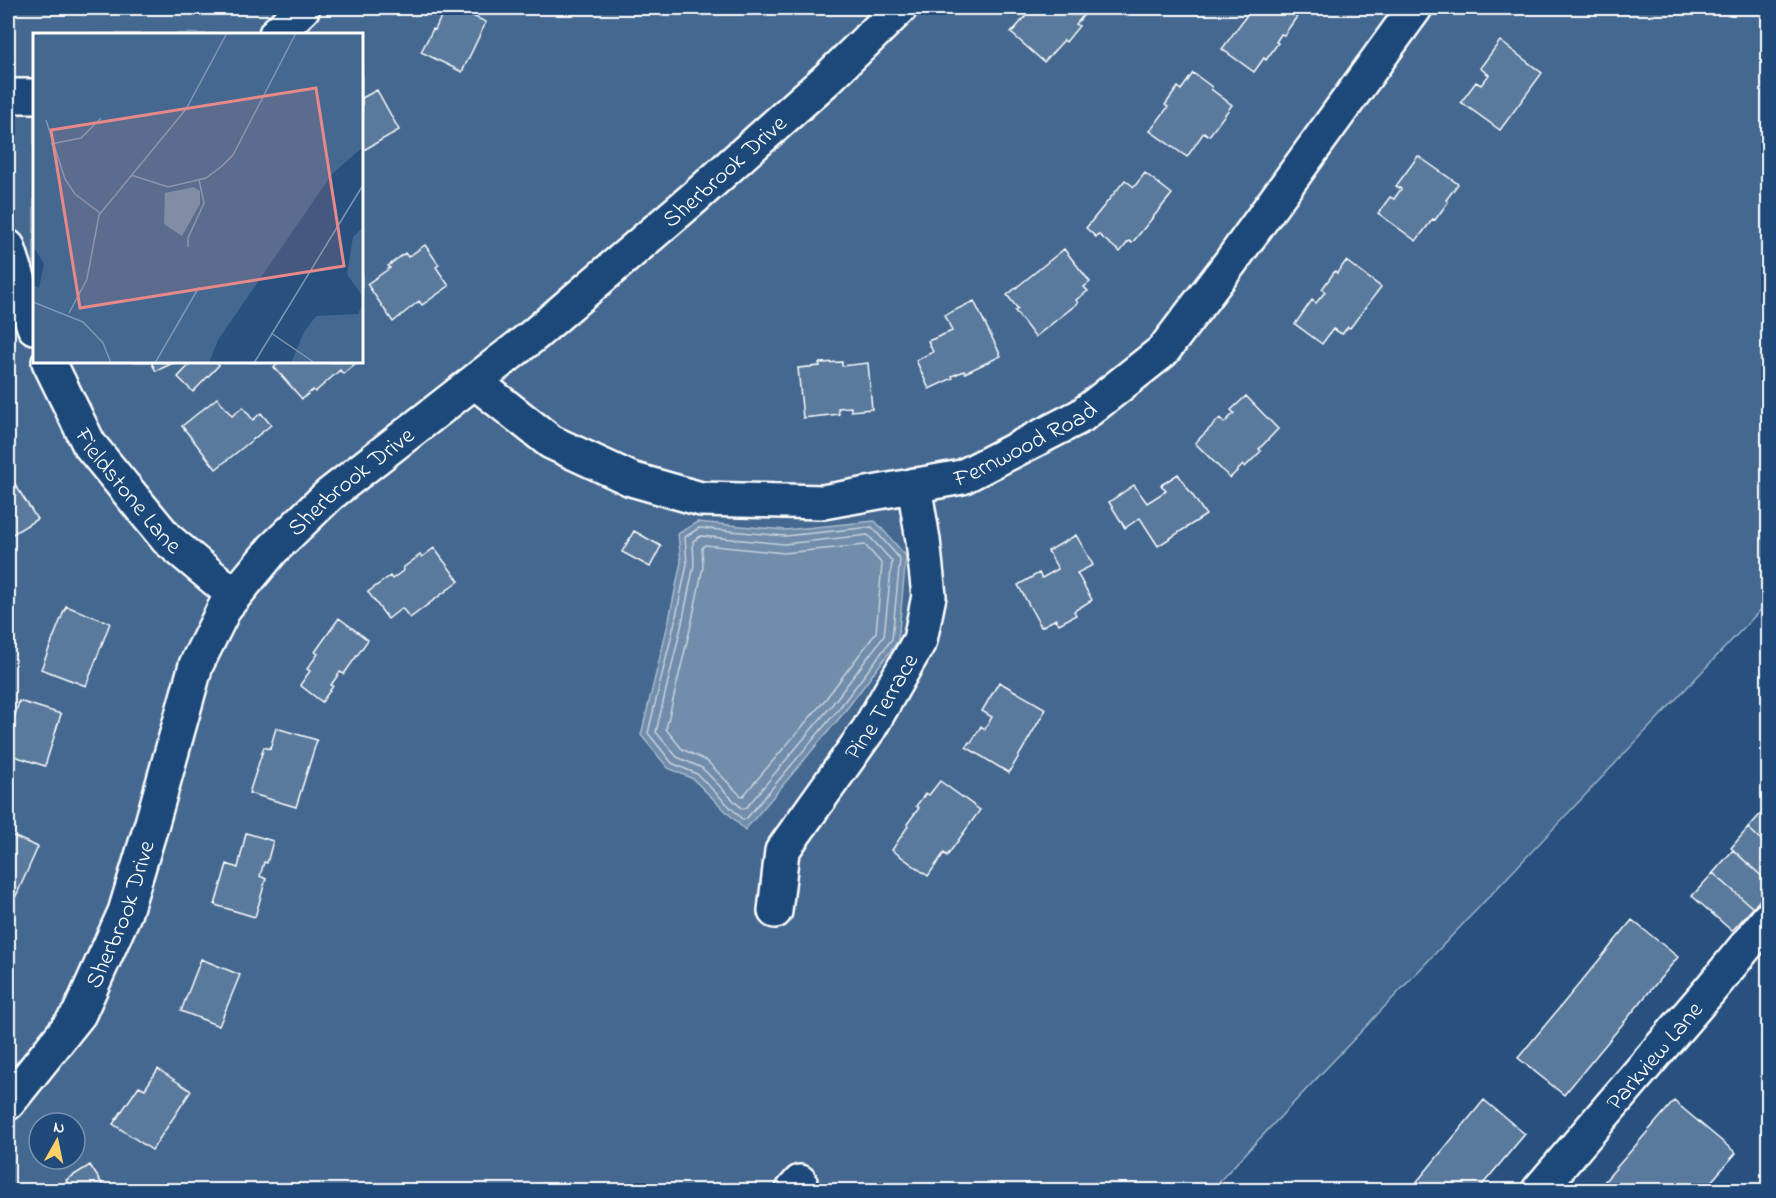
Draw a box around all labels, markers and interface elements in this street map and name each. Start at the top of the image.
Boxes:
inset map [33,33,363,363]
street label: Sherbrook Drive [656,108,796,238]
street label: Fernwood Road [951,394,1106,498]
street label: Sherbrook Drive [281,419,423,546]
street label: Fieldstone Lane [63,422,188,564]
street label: Pine Terrace [837,647,929,768]
street label: Sherbrook Drive [78,836,166,995]
street label: Parkview Lane [1599,995,1713,1119]
north arrow [27,1111,87,1171]
text: N [52,1115,66,1141]

